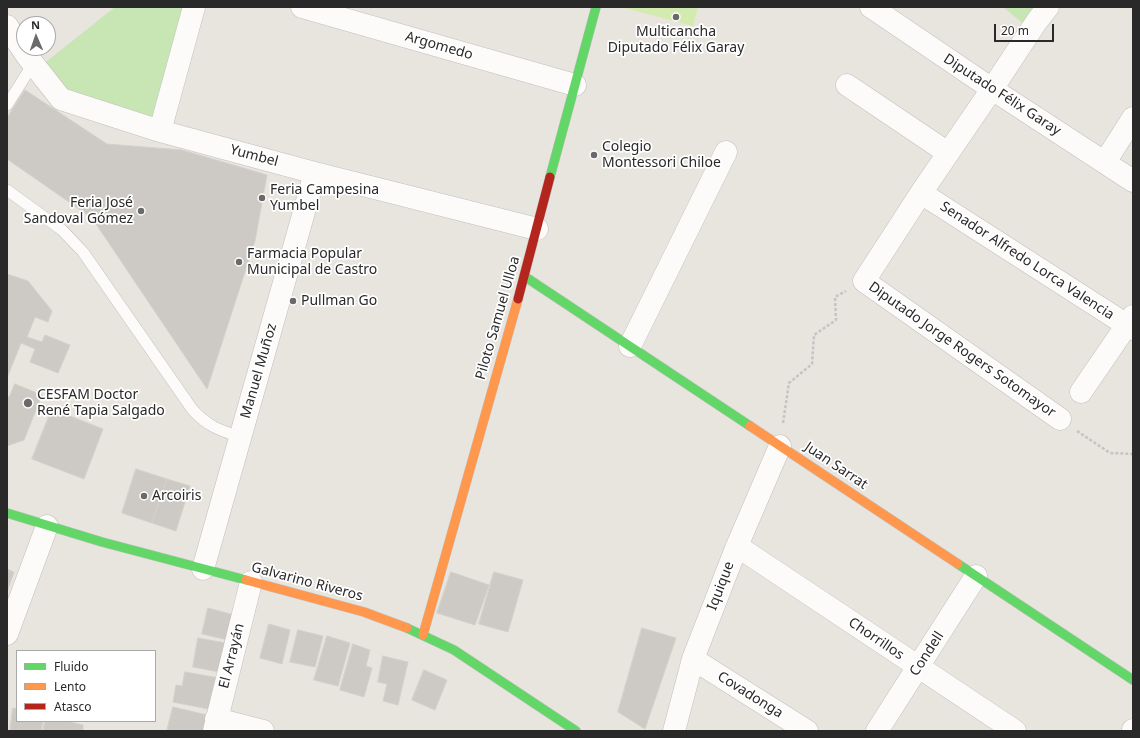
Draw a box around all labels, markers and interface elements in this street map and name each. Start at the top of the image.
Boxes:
marker: Multicancha Diputado Félix Garay [671,12,681,22]
north arrow [16,16,56,56]
scale bar [996,16,1056,42]
text: N [31,17,40,32]
text: 20 m [1001,22,1029,39]
place label: Multicancha Diputado Félix Garay [608,24,744,56]
street label: Argomedo [403,28,475,64]
street label: Diputado Félix Garay [940,51,1064,139]
place label: Colegio Montessori Chiloe [602,139,721,172]
street label: Yumbel [228,141,280,171]
marker: Colegio Montessori Chiloe [589,150,599,160]
place label: Feria Campesina Yumbel [270,182,379,214]
marker: Feria Campesina Yumbel [257,193,267,203]
place label: Feria José Sandoval Gómez [24,195,133,228]
street label: Senador Alfredo Lorca Valencia [937,198,1117,324]
marker: Feria José Sandoval Gómez [136,206,146,216]
place label: Farmacia Popular Municipal de Castro [247,246,377,278]
street label: Piloto Samuel Ulloa [472,254,524,382]
marker: Farmacia Popular Municipal de Castro [234,257,244,267]
street label: Diputado Jorge Rogers Sotomayor [865,279,1059,421]
place label: Pullman Go [301,293,377,309]
marker: Pullman Go [288,296,298,306]
street label: Manuel Muñoz [237,322,281,420]
place label: CESFAM Doctor René Tapia Salgado [37,387,165,420]
marker: CESFAM Doctor René Tapia Salgado [22,397,34,409]
street label: Juan Sarrat [801,439,871,493]
place label: Arcoiris [152,488,201,504]
marker: Arcoiris [139,491,149,501]
street label: Galvarino Riveros [249,559,365,605]
street label: Iquique [704,559,738,613]
street label: Chorrillos [845,614,907,664]
street label: El Arrayán [216,622,248,690]
street label: Condell [906,629,948,679]
legend [16,650,156,722]
text: Fluido [54,658,88,675]
street label: Covadonga [714,668,786,722]
text: Lento [54,678,86,695]
text: Atasco [54,698,92,715]

